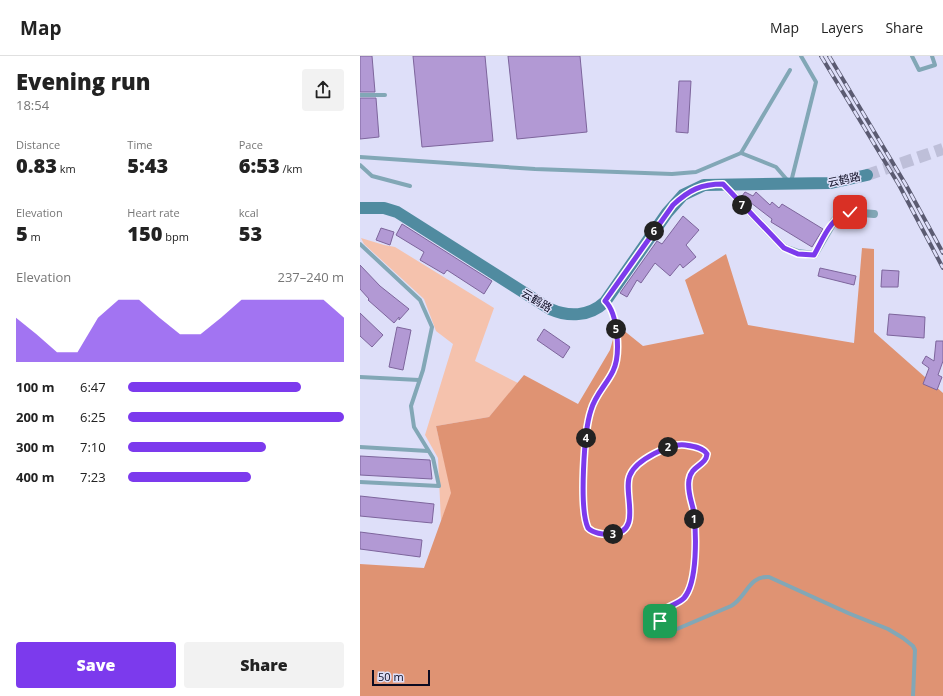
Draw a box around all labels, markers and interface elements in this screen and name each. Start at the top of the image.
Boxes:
text: Map [20,15,61,41]
text: Map [770,18,799,37]
text: Layers [821,18,863,37]
text: Share [885,18,923,37]
text: Evening run [16,66,151,96]
button: share [302,69,344,111]
text: 18:54 [16,96,49,114]
text: Distance [16,137,60,152]
text: Time [127,137,153,152]
text: Pace [239,137,263,152]
text: 0.83 [16,152,57,179]
text: 5:43 [127,152,168,179]
text: 6:53 [239,152,280,179]
text: km [57,161,76,176]
text: /km [280,161,302,176]
street label: 云鹤路 [826,168,862,190]
pin: 7 [732,195,752,215]
pin [833,195,867,229]
text: 7 [739,197,745,212]
icon: check [839,201,861,223]
text: Elevation [16,205,63,220]
text: Heart rate [127,205,180,220]
text: kcal [239,205,259,220]
text: 5 [16,220,28,247]
text: 150 [127,220,162,247]
text: 53 [239,220,262,247]
pin: 6 [644,221,664,241]
text: 6 [651,223,657,238]
text: m [28,229,41,244]
text: bpm [162,229,189,244]
text: Elevation [16,268,71,286]
text: 237–240 m [277,268,344,286]
street label: 云鹤路 [519,285,555,315]
pin: 5 [606,319,626,339]
text: 5 [613,321,619,336]
text: 100 m [16,378,54,396]
text: 6:47 [80,378,106,396]
text: 200 m [16,408,54,426]
text: 6:25 [80,408,106,426]
pin: 4 [576,428,596,448]
text: 4 [583,430,589,445]
pin: 2 [658,437,678,457]
text: 300 m [16,438,54,456]
text: 7:10 [80,438,106,456]
text: 2 [665,439,671,454]
text: 400 m [16,468,54,486]
text: 7:23 [80,468,106,486]
pin: 1 [684,509,704,529]
text: 1 [691,511,697,526]
pin: 3 [603,524,623,544]
text: 3 [610,526,616,541]
pin [643,604,677,638]
icon: arrive [649,610,671,632]
button: Save [16,642,176,688]
button: Share [184,642,344,688]
scale bar [372,668,430,687]
text: 50 m [378,669,404,684]

